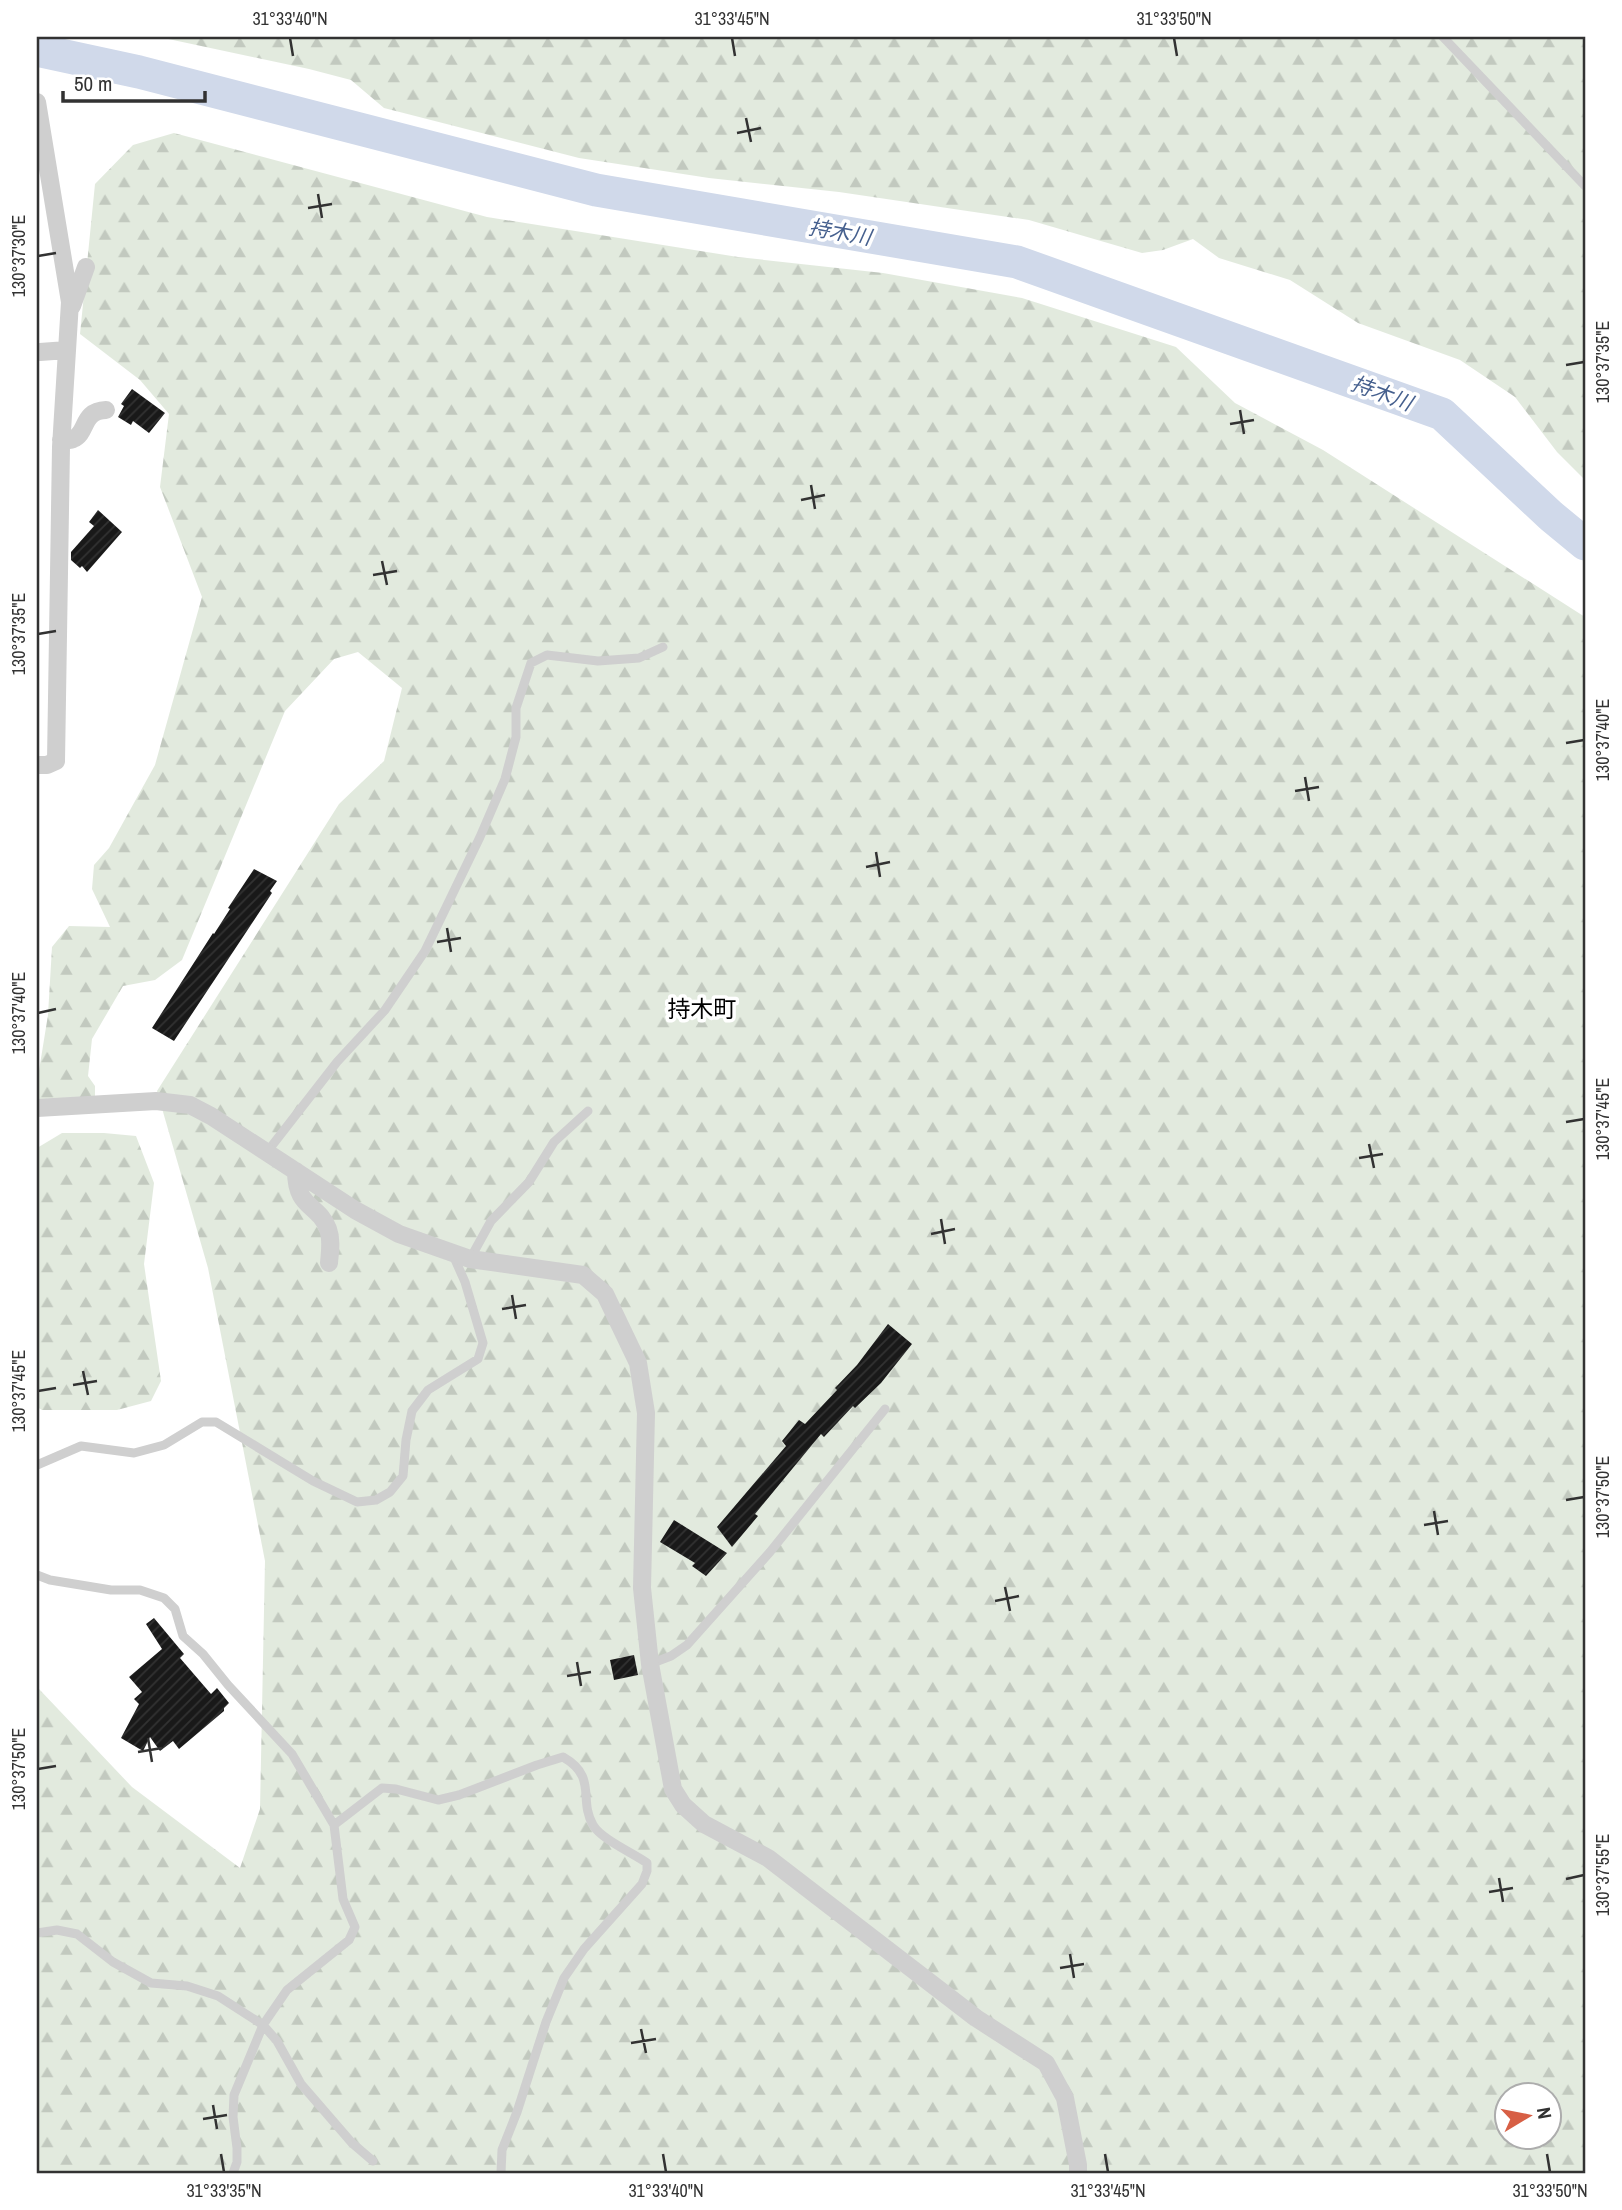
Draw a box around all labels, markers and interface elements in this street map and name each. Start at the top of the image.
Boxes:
text: 31°33'40"N [252,6,328,31]
text: 31°33'45"N [694,6,770,31]
text: 31°33'50"N [1136,6,1212,31]
scale bar [63,60,205,104]
text: 50 m [74,69,112,98]
water label: 持木川 [806,212,876,252]
text: 130°37'30"E [6,215,31,297]
text: 130°37'35"E [1590,321,1615,403]
water label: 持木川 [1347,369,1418,418]
text: 130°37'35"E [6,593,31,675]
text: 130°37'40"E [1590,699,1615,781]
text: 130°37'40"E [6,972,31,1054]
district label: 持木町 [668,993,737,1024]
text: 130°37'45"E [1590,1078,1615,1160]
text: 130°37'45"E [6,1350,31,1432]
text: 130°37'50"E [1590,1456,1615,1538]
text: 130°37'50"E [6,1728,31,1810]
text: 130°37'55"E [1590,1834,1615,1916]
north arrow [1492,2080,1562,2150]
text: N [1531,2105,1559,2121]
text: 31°33'35"N [186,2178,262,2203]
text: 31°33'40"N [628,2178,704,2203]
text: 31°33'45"N [1070,2178,1146,2203]
text: 31°33'50"N [1512,2178,1588,2203]

